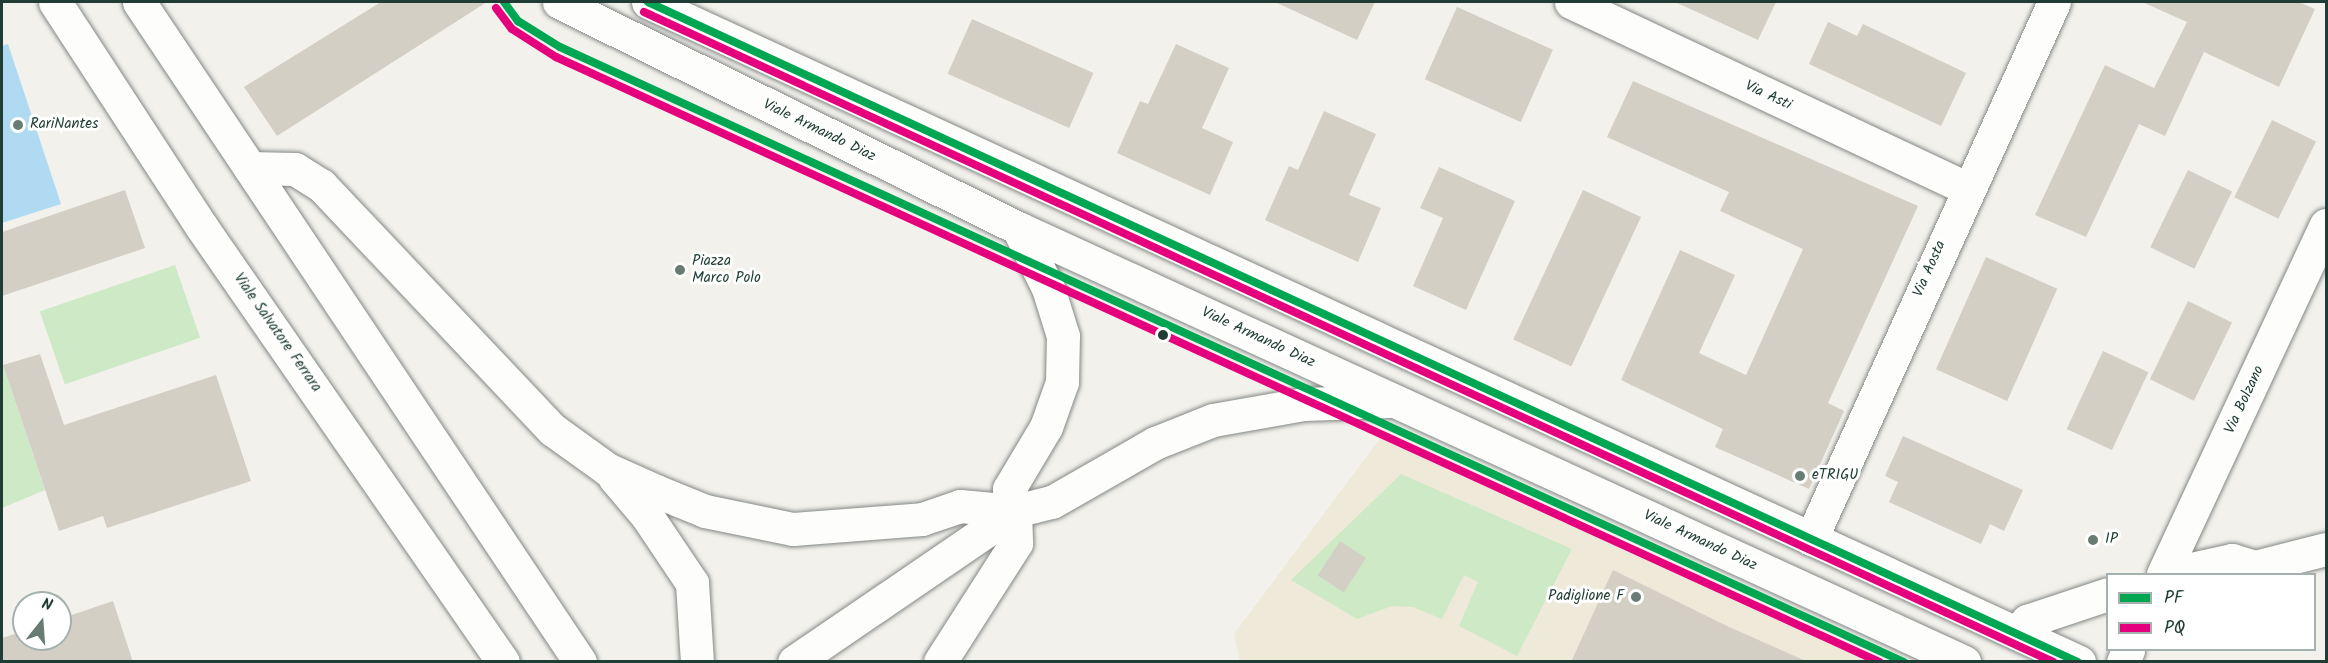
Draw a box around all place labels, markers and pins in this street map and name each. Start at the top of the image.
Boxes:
place label: RariNantes [30,116,98,134]
marker: RariNantes [11,118,25,132]
place label: Piazza Marco Polo [692,252,761,287]
marker: Piazza Marco Polo [673,263,687,277]
unlabelled marker [1157,329,1169,341]
place label: eTRIGU [1812,467,1858,485]
marker: eTRIGU [1793,469,1807,483]
place label: IP [2105,531,2118,549]
marker: IP [2086,533,2100,547]
place label: Padiglione F [1548,588,1624,606]
marker: Padiglione F [1629,590,1643,604]

